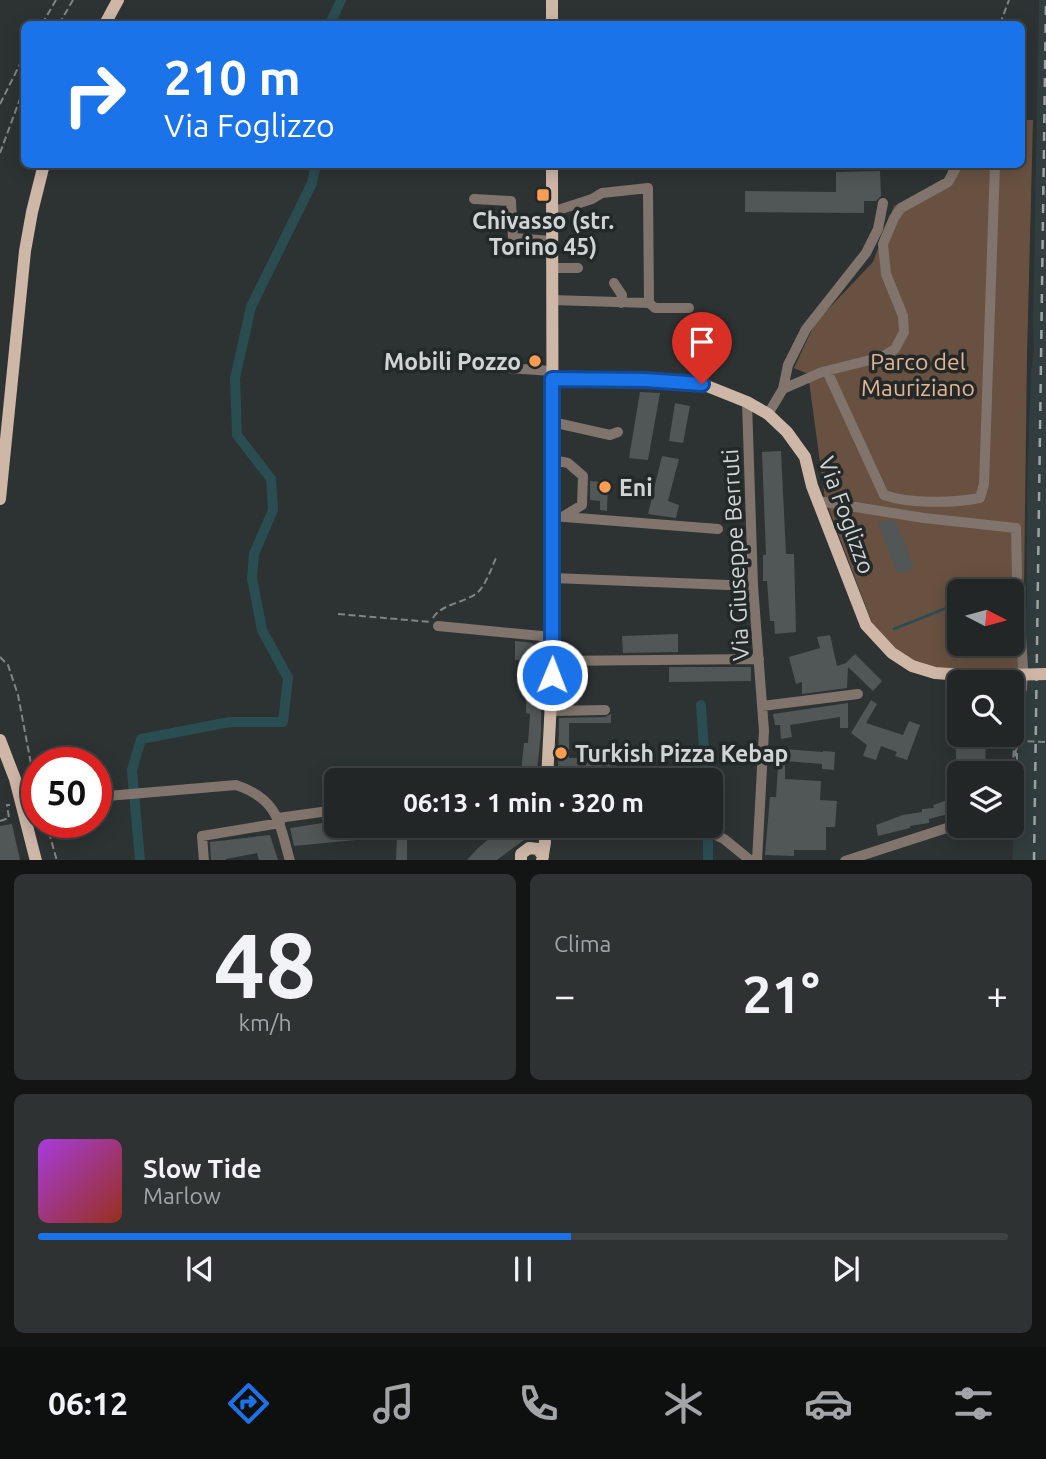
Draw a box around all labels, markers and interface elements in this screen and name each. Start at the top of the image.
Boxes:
icon: right [49,49,140,140]
text: 210 m [164,49,301,104]
text: Via Foglizzo [164,107,335,143]
marker: Chivasso (str. Torino 45) [535,187,551,203]
place label: Chivasso (str. Torino 45) [472,208,614,260]
pin [672,312,732,384]
icon: arrive [683,323,721,361]
place label: Mobili Pozzo [384,349,521,374]
park label: Parco del Mauriziano [861,349,975,400]
marker: Mobili Pozzo [527,353,543,369]
street label: Via Giuseppe Berruti [717,448,753,662]
street label: Via Foglizzo [814,453,880,577]
place label: Eni [619,475,653,500]
marker: Eni [597,479,613,495]
north arrow [947,579,1024,656]
map controls [947,579,1024,838]
position arrow [515,638,589,712]
button: search [947,670,1024,747]
place label: Turkish Pizza Kebap [575,741,788,766]
marker: Turkish Pizza Kebap [553,745,569,761]
speed limit sign: 50 [21,747,112,838]
button: layers [947,761,1024,838]
text: 06:13 · 1 min · 320 m [403,788,644,817]
text: 48 [214,913,316,1015]
text: Clima [554,931,611,956]
text: 21° [742,965,820,1023]
text: − [554,974,575,1016]
text: + [987,974,1008,1016]
text: km/h [238,1010,292,1035]
text: Slow Tide [143,1154,262,1183]
text: Marlow [143,1183,221,1208]
icon: previous [181,1250,219,1288]
icon: pause [504,1250,542,1288]
icon: next [827,1250,865,1288]
icon: directions [224,1379,273,1428]
icon: music [369,1379,418,1428]
icon: phone [514,1379,563,1428]
icon: climate [659,1379,708,1428]
icon: car [804,1379,853,1428]
icon: filters [949,1379,998,1428]
text: 06:12 [48,1385,128,1421]

